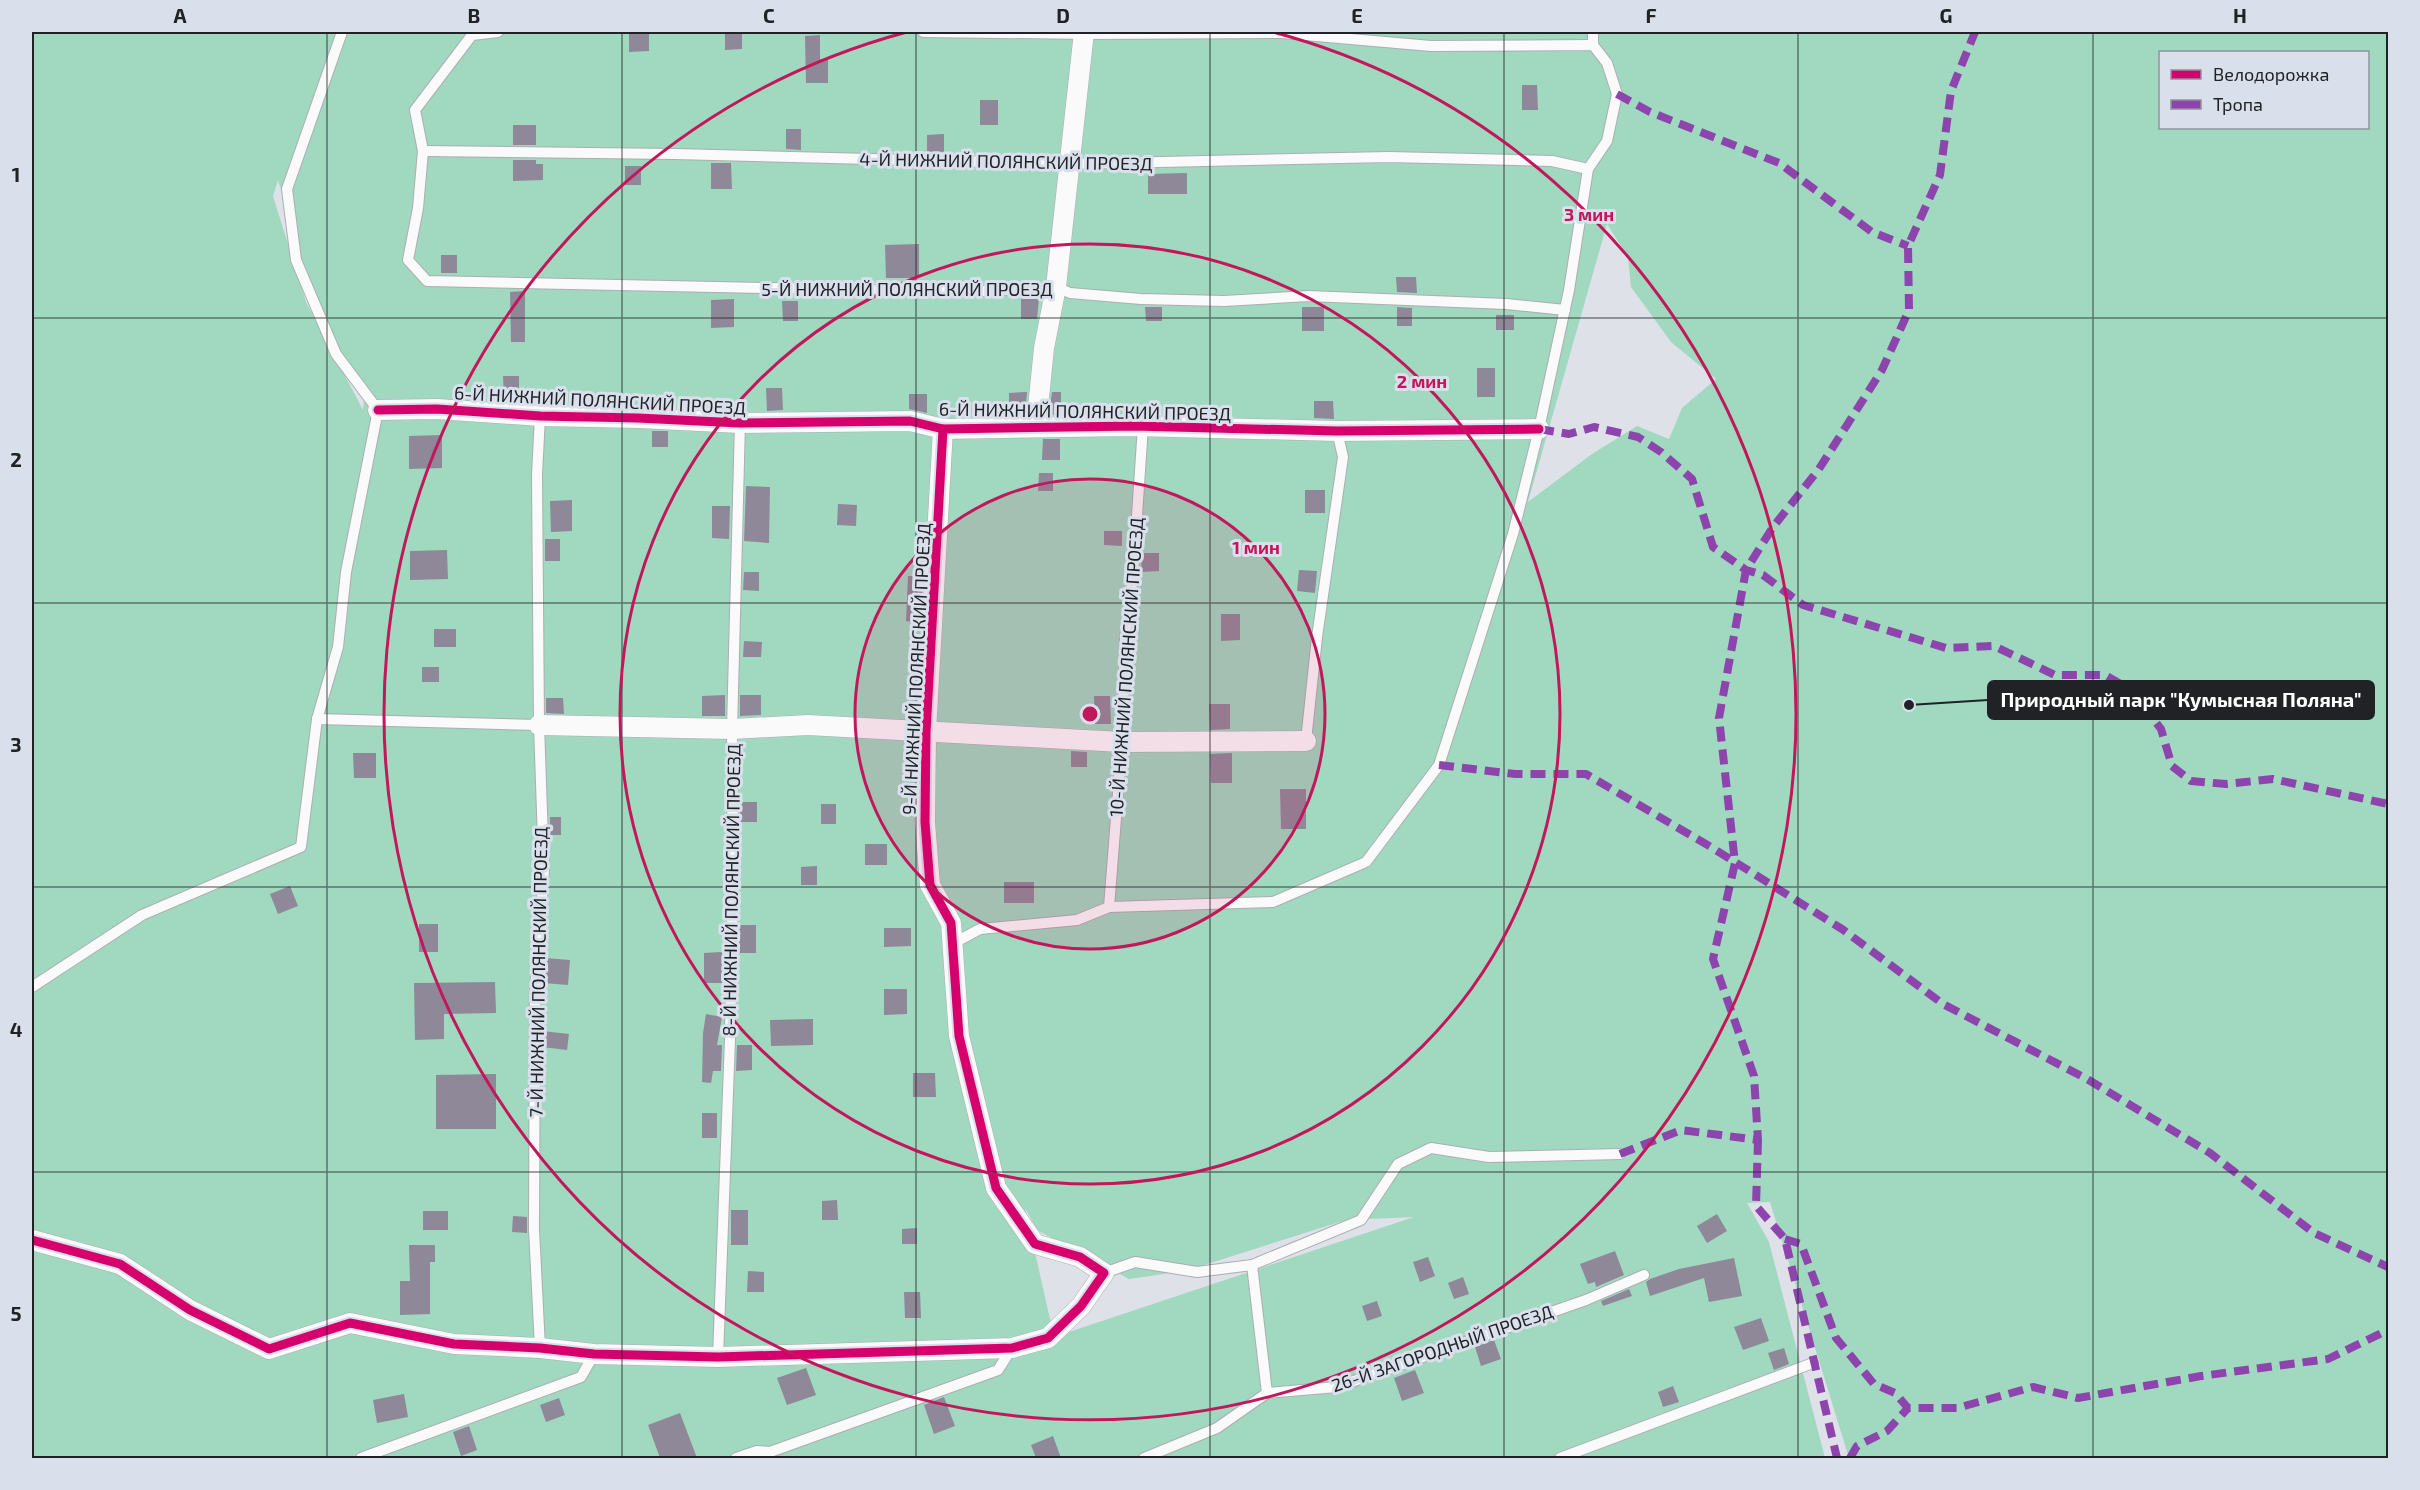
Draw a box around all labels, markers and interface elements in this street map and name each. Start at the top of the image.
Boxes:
text: A [173,3,187,27]
text: B [468,3,480,27]
text: C [763,3,775,27]
text: D [1056,3,1070,27]
text: E [1351,3,1363,27]
text: F [1645,3,1657,27]
text: G [1940,3,1952,27]
text: H [2233,3,2247,27]
legend [2159,51,2369,129]
text: Велодорожка [2213,63,2329,85]
text: Тропа [2213,93,2263,115]
street label: 4-Й НИЖНИЙ ПОЛЯНСКИЙ ПРОЕЗД [859,147,1153,175]
text: 1 [12,162,20,186]
text: 3 мин [1564,203,1614,225]
street label: 5-Й НИЖНИЙ ПОЛЯНСКИЙ ПРОЕЗД [761,278,1053,300]
text: 2 мин [1397,370,1447,392]
street label: 6-Й НИЖНИЙ ПОЛЯНСКИЙ ПРОЕЗД [453,381,747,419]
street label: 6-Й НИЖНИЙ ПОЛЯНСКИЙ ПРОЕЗД [939,397,1231,425]
text: 2 [10,447,22,471]
street label: 10-Й НИЖНИЙ ПОЛЯНСКИЙ ПРОЕЗД [1105,517,1147,817]
street label: 9-Й НИЖНИЙ ПОЛЯНСКИЙ ПРОЕЗД [897,522,935,816]
text: 1 мин [1232,536,1280,558]
callout: Природный парк "Кумысная Поляна" [1988,681,2374,719]
text: Природный парк "Кумысная Поляна" [2000,687,2362,711]
centre of rings [1080,704,1100,724]
text: 3 [10,732,22,756]
street label: 8-Й НИЖНИЙ ПОЛЯНСКИЙ ПРОЕЗД [717,743,745,1037]
street label: 7-Й НИЖНИЙ ПОЛЯНСКИЙ ПРОЕЗД [524,826,552,1118]
text: 4 [10,1017,23,1041]
street label: 26-Й ЗАГОРОДНЫЙ ПРОЕЗД [1328,1300,1556,1396]
text: 5 [10,1301,22,1325]

